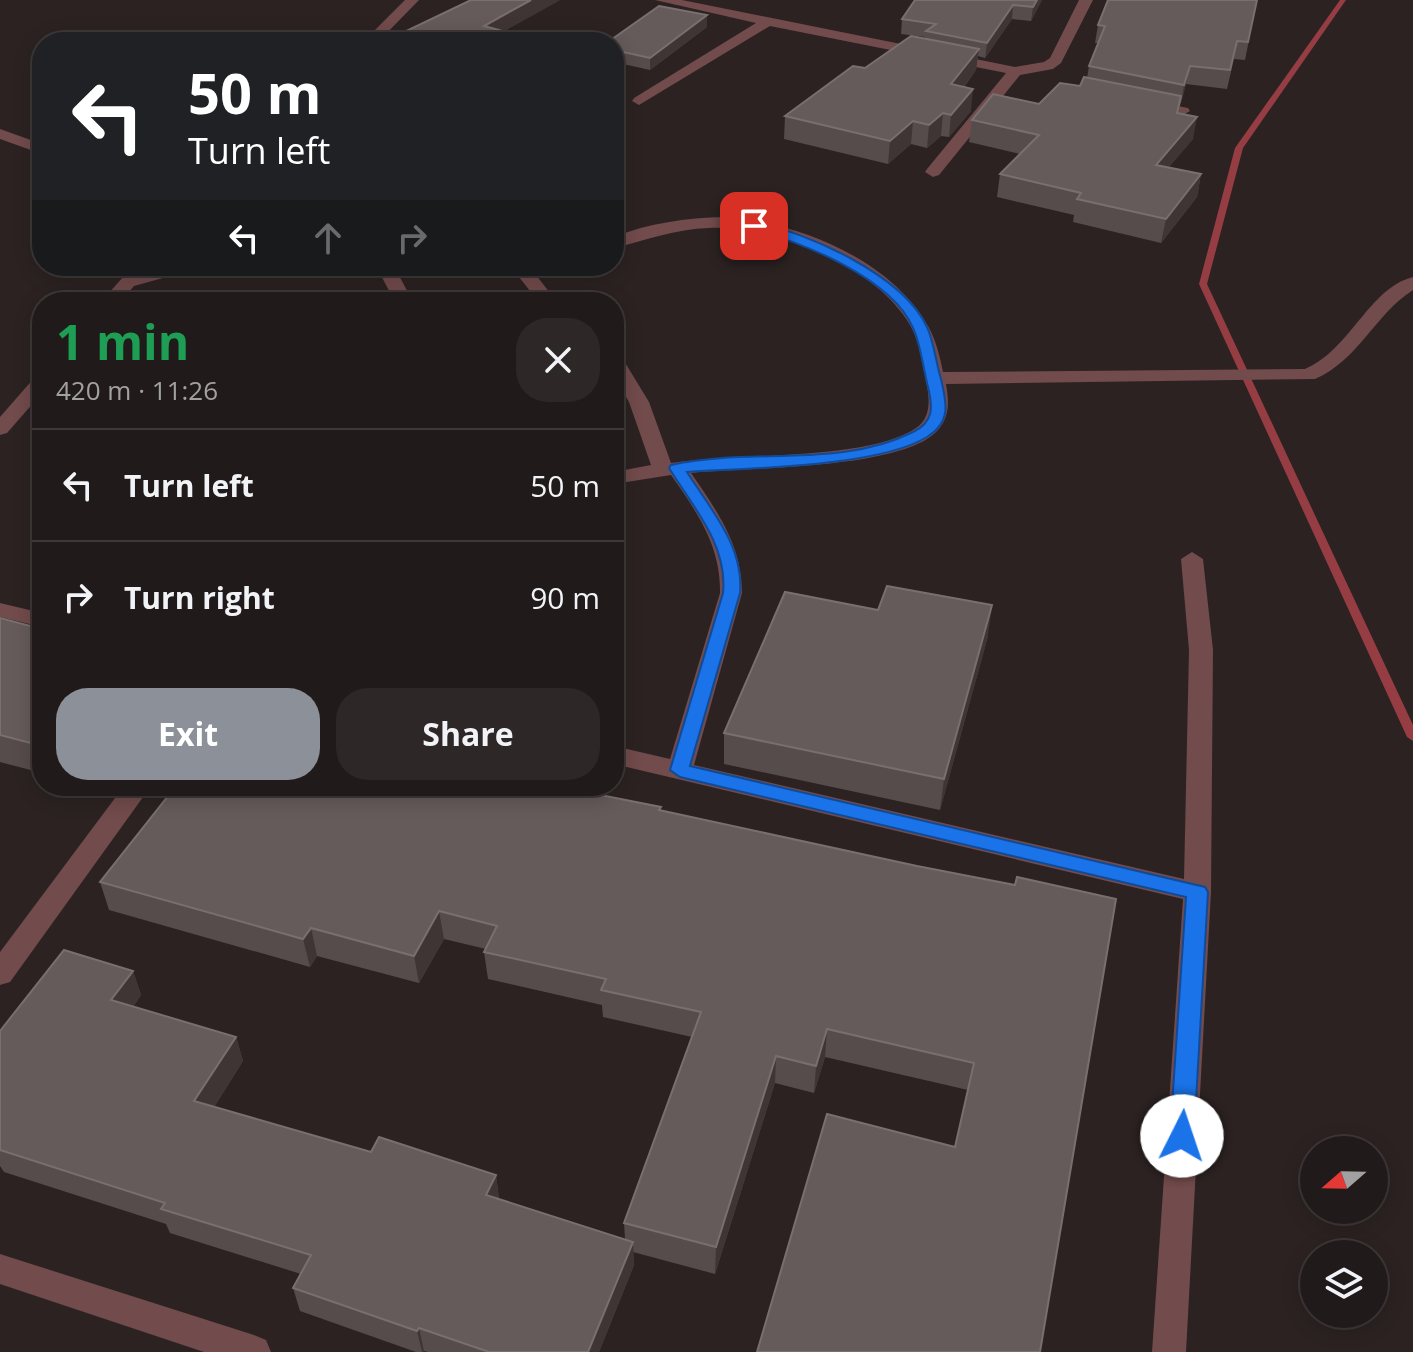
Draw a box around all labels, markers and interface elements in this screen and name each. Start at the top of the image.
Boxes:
text: 50 m [188,54,322,130]
icon: left [56,64,160,168]
text: Turn left [188,126,330,175]
pin [720,192,788,260]
icon: arrive [732,204,776,248]
icon: left [222,216,266,260]
icon: ahead [306,216,350,260]
icon: right [390,216,434,260]
text: 1 min [56,309,189,374]
button: close [516,318,600,402]
text: 420 m · 11:26 [56,372,218,408]
icon: left [56,463,100,507]
text: Turn left [124,465,254,506]
text: 50 m [530,465,600,506]
icon: right [56,575,100,619]
text: Turn right [124,577,275,618]
text: 90 m [530,577,600,618]
button: Exit [56,688,320,780]
button: Share [336,688,600,780]
position arrow [1140,1094,1224,1178]
north arrow [1300,1136,1388,1224]
map controls [1300,1136,1388,1328]
button: layers [1300,1240,1388,1328]

